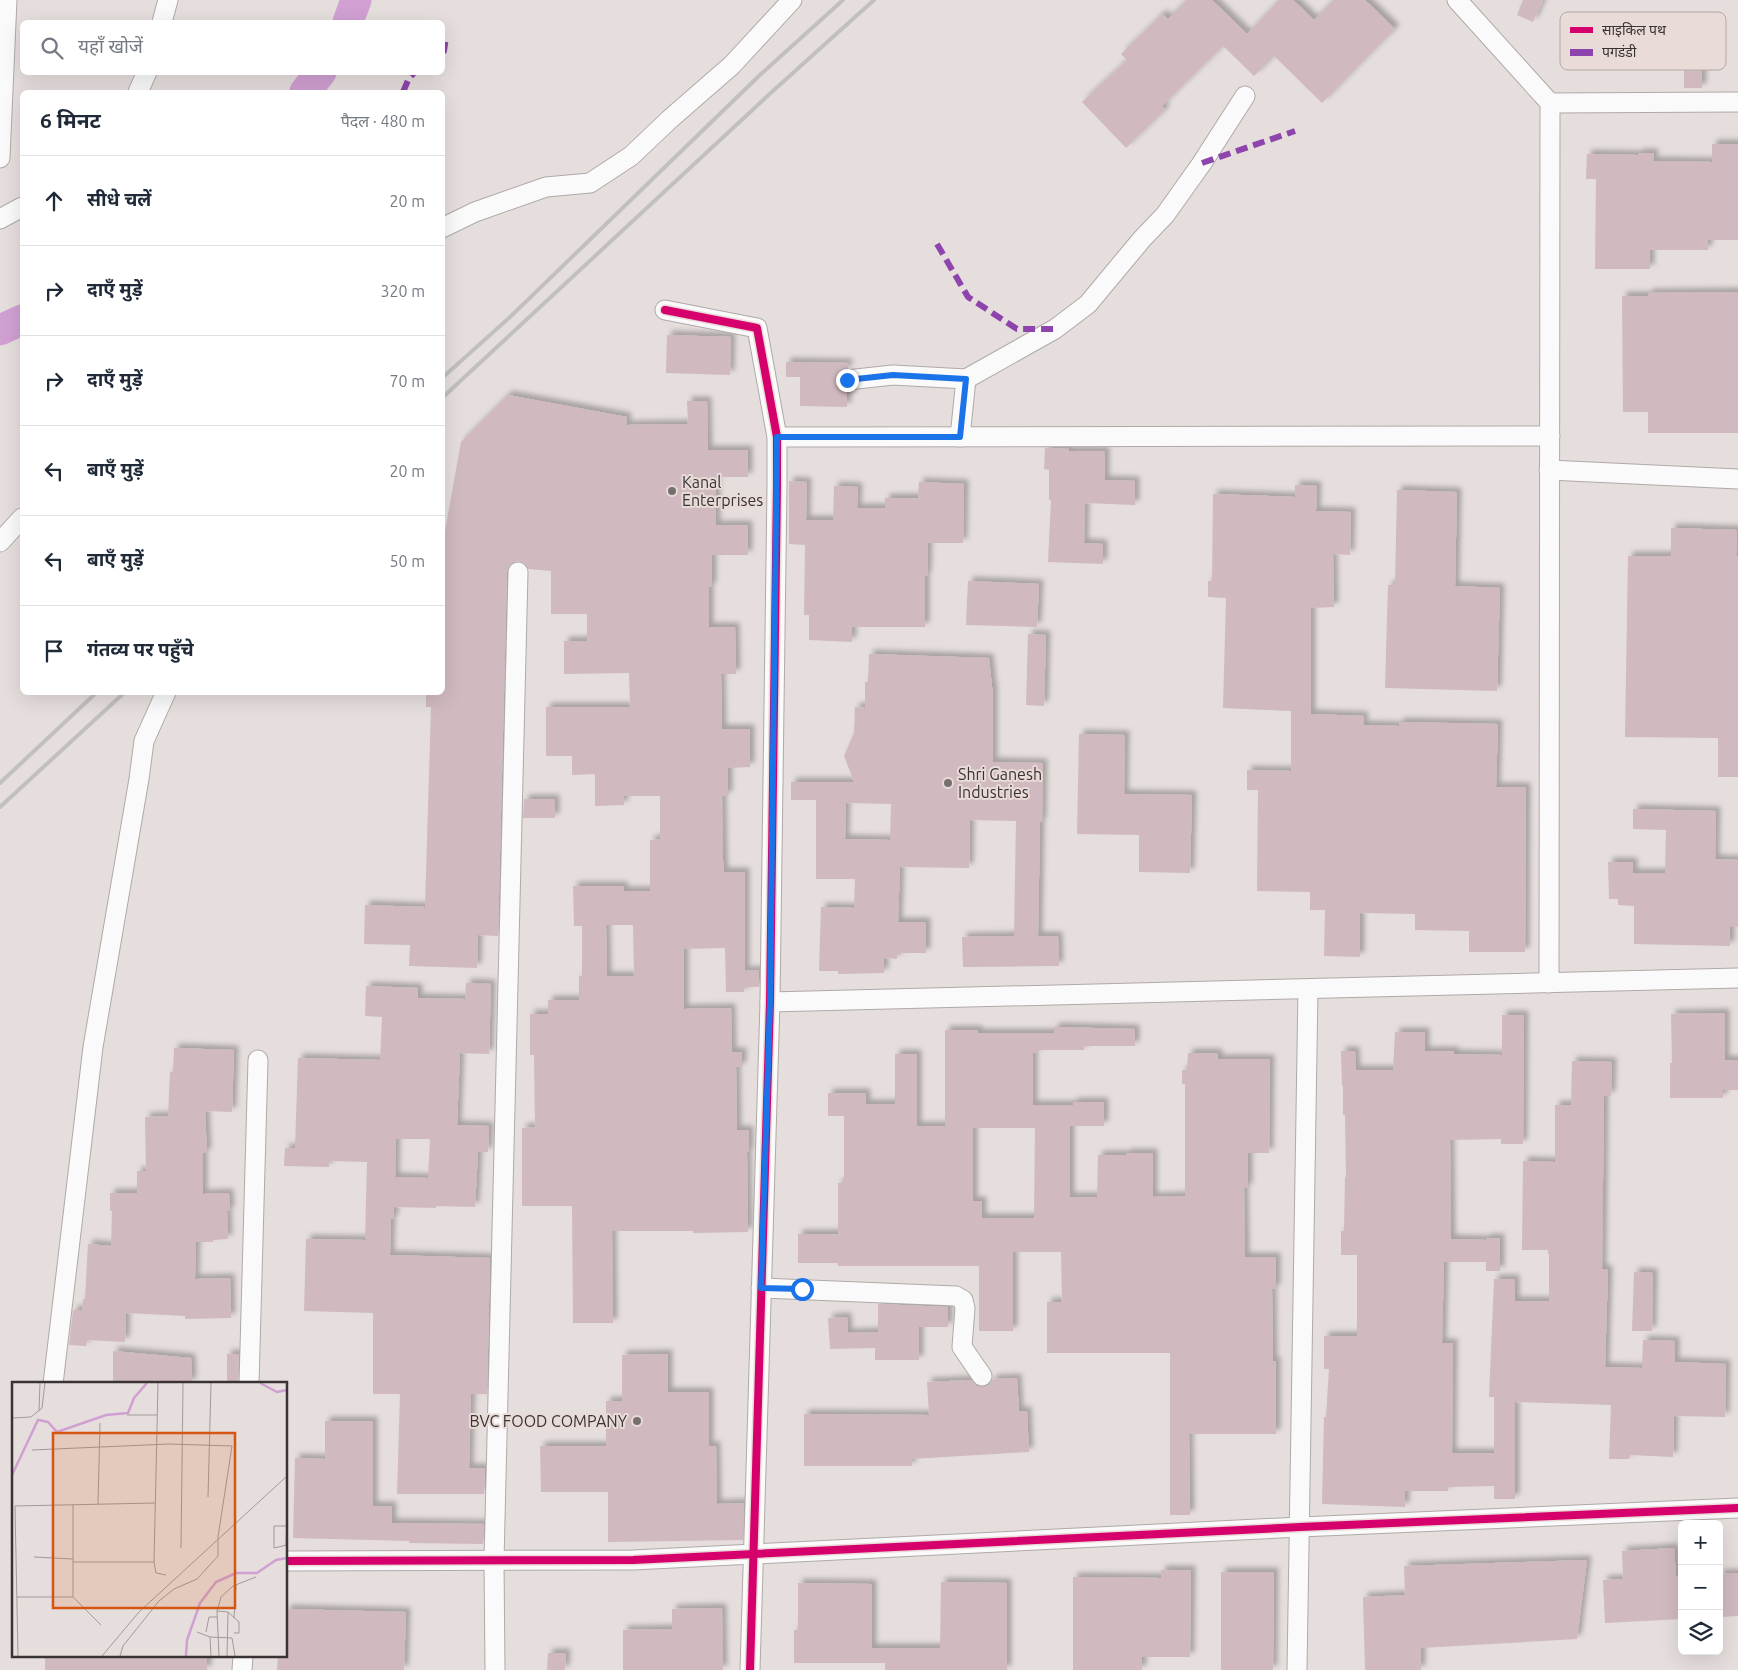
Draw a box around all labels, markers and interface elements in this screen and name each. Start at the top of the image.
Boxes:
legend [1560,12,1726,70]
search box [20,20,445,75]
text: साइकिल पथ [1602,22,1667,38]
icon: search [38,34,66,62]
text: यहाँ खोजें [78,35,143,57]
text: पगडंडी [1602,44,1637,60]
text: 6 मिनट [40,108,101,132]
text: पैदल · 480 m [341,112,425,130]
icon: ahead [40,187,68,215]
text: सीधे चलें [87,188,151,210]
text: 20 m [389,192,425,210]
icon: right [40,277,68,305]
text: दाएँ मुड़ें [87,278,143,300]
text: 320 m [380,282,425,300]
icon: right [40,367,68,395]
text: दाएँ मुड़ें [87,368,143,390]
route end [836,369,859,392]
text: 70 m [389,372,425,390]
icon: left [40,457,68,485]
text: बाएँ मुड़ें [87,458,144,480]
text: 20 m [389,462,425,480]
place label: Kanal Enterprises [682,473,763,509]
marker: Kanal Enterprises [666,485,678,497]
icon: left [40,547,68,575]
text: बाएँ मुड़ें [87,548,144,570]
text: 50 m [389,552,425,570]
icon: arrive [40,637,68,665]
text: गंतव्य पर पहुँचे [87,638,194,660]
place label: Shri Ganesh Industries [958,765,1042,801]
marker: Shri Ganesh Industries [942,777,954,789]
route start [791,1278,814,1301]
inset map [12,1382,288,1658]
place label: BVC FOOD COMPANY [469,1412,628,1430]
marker: BVC FOOD COMPANY [631,1415,643,1427]
map controls [1678,1520,1723,1655]
button: + [1678,1520,1723,1565]
button: − [1678,1565,1723,1610]
button: layers [1678,1610,1723,1655]

